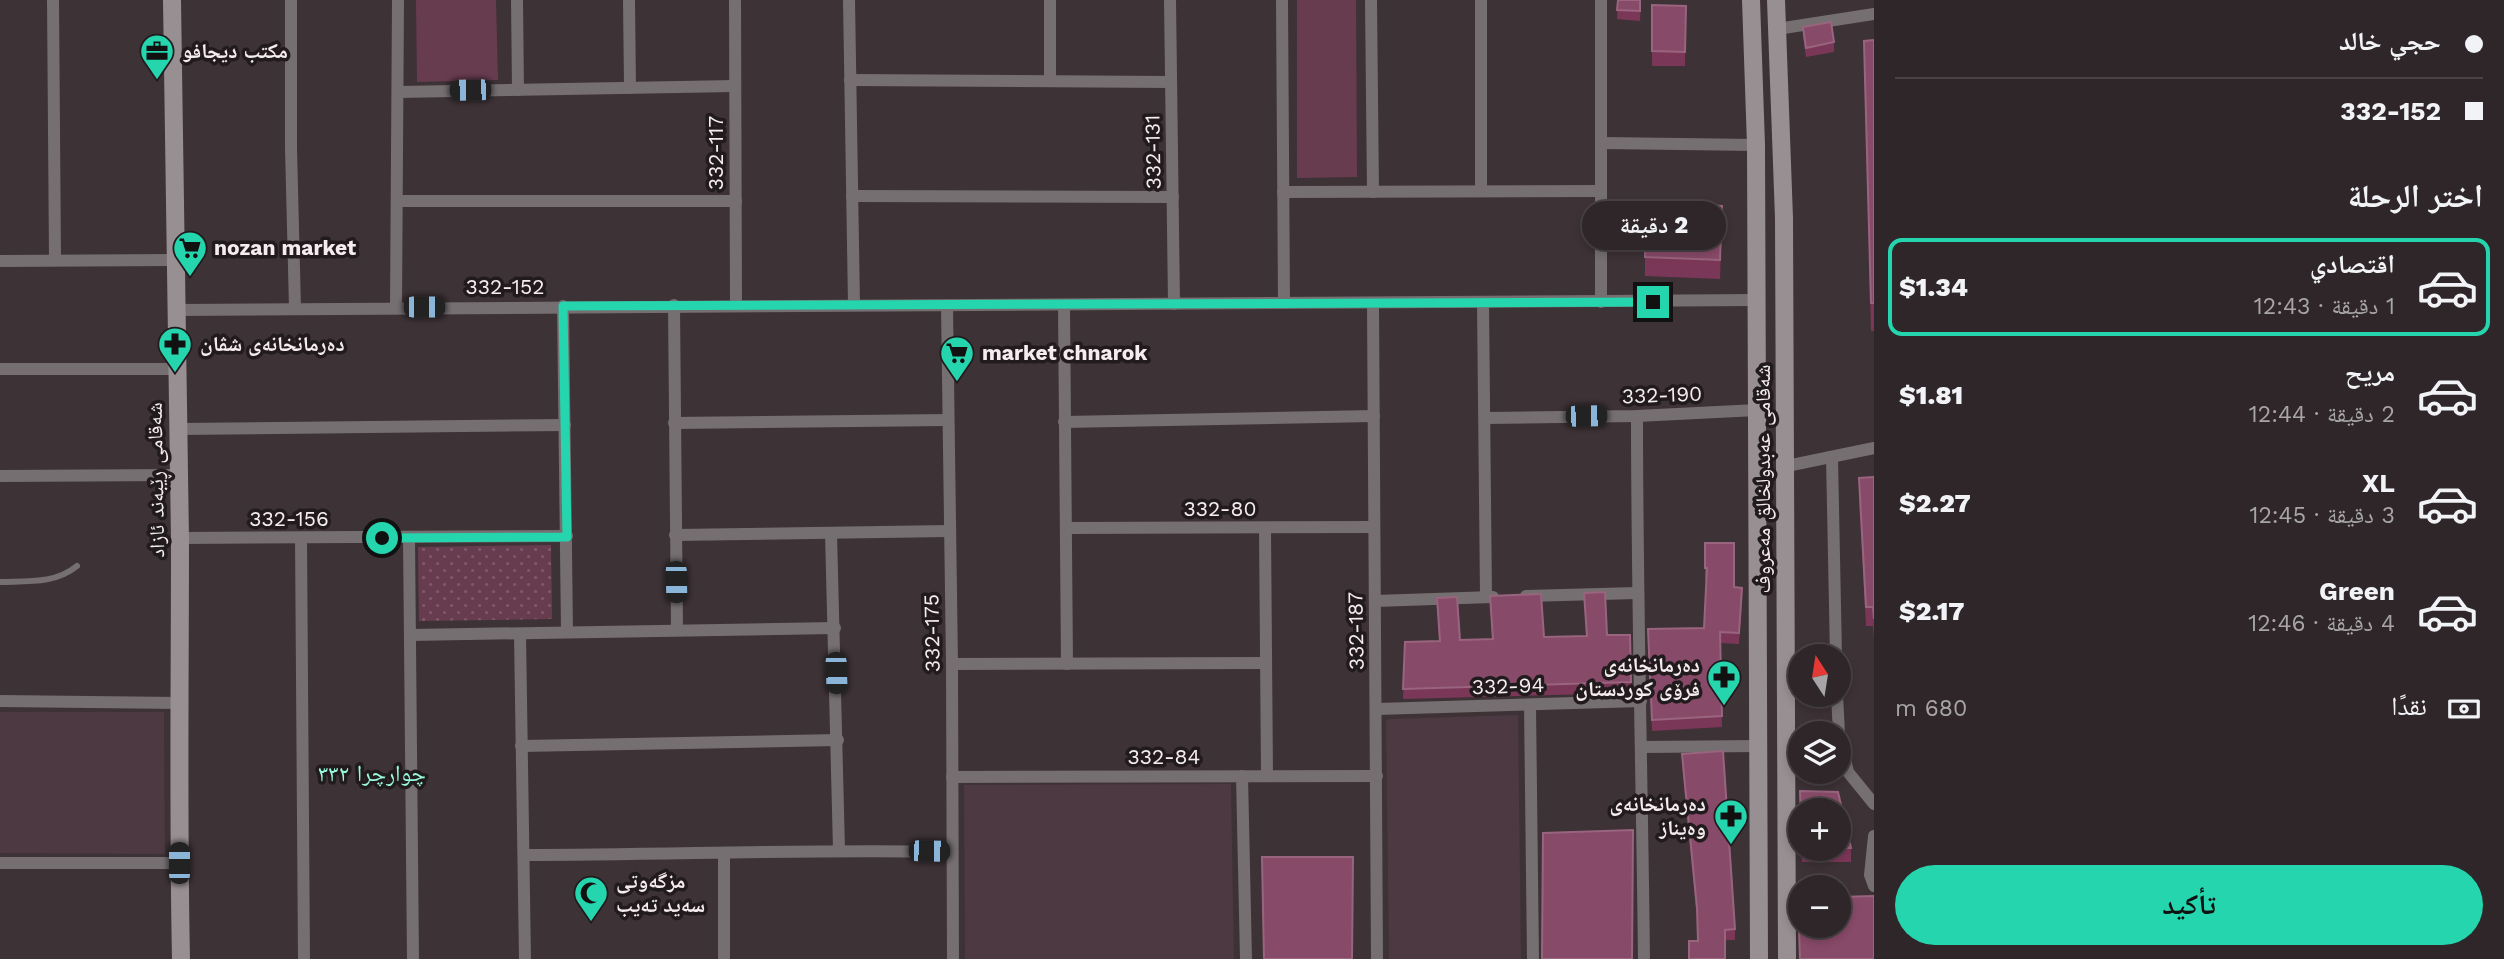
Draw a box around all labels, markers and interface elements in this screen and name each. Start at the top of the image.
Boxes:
text: حجي خالد [2339,26,2441,56]
office icon: مكتب ديجافو [138,32,176,81]
place label: مكتب ديجافو [182,38,288,63]
car [449,79,492,101]
text: 332-152 [2340,96,2441,126]
street label: 332-131 [1139,114,1166,190]
street label: 332-117 [703,116,728,190]
text: اختر الرحلة [2348,177,2483,215]
callout: 2 دقيقة [1581,201,1725,250]
text: 2 دقيقة [1620,212,1688,239]
supermarket icon: nozan market [171,229,209,278]
place label: nozan market [214,235,356,260]
text: اقتصادي [2310,249,2395,279]
icon: car [2416,256,2479,319]
text: $1.34 [1899,272,1968,302]
street label: 332-152 [466,274,544,299]
route end [1637,286,1669,318]
text: 1 دقيقة · 12:43 [2254,293,2395,320]
car [404,297,446,318]
pharmacy icon: دەرمانخانەی شڤان [156,325,194,374]
place label: دەرمانخانەی شڤان [200,331,345,356]
supermarket icon: market chnarok [938,334,976,383]
place label: market chnarok [982,340,1148,365]
text: مريح [2345,357,2395,387]
icon: car [2416,364,2479,427]
street label: شەقامی عەبدولخالق مەعروف [1750,365,1776,593]
text: $1.81 [1899,380,1963,410]
street label: 332-190 [1621,381,1703,408]
text: 2 دقيقة · 12:44 [2249,401,2395,428]
street label: شەقامی ڕێبەند ئازاد [142,402,174,558]
car [1565,405,1608,427]
text: XL [2362,468,2395,498]
icon: car [2416,472,2479,535]
text: $2.27 [1899,488,1971,518]
street label: 332-80 [1183,496,1257,521]
text: 3 دقيقة · 12:45 [2249,502,2395,529]
street label: 332-156 [249,506,329,531]
route start [366,522,398,554]
car [666,561,687,603]
text: Green [2319,576,2395,606]
icon: car [2416,580,2479,643]
street label: 332-187 [1342,591,1369,670]
street label: 332-175 [918,594,945,672]
text: $2.17 [1899,596,1965,626]
text: 4 دقيقة · 12:46 [2248,610,2395,637]
north arrow [1788,644,1852,707]
map controls [1788,644,1851,938]
car [825,652,848,694]
place label: دەرمانخانەی فرۆی کوردستان [1575,652,1700,701]
pharmacy icon: دەرمانخانەی فرۆی کوردستان [1705,658,1743,707]
street label: 332-94 [1471,672,1545,699]
icon: cash [2445,690,2483,728]
text: نقدًا [2391,691,2427,721]
text: 680 m [1895,695,1967,722]
button: layers [1788,721,1851,784]
street label: 332-84 [1128,744,1200,769]
district label: چوارچرا ٣٣٢ [318,760,426,787]
place label: دەرمانخانەی وەیناز [1610,791,1706,840]
pharmacy icon: دەرمانخانەی وەیناز [1712,797,1750,846]
button: + [1788,798,1851,861]
car [908,840,951,862]
car [169,842,190,884]
button: تأكيد [1895,865,2483,945]
place label: مزگەوتی سەید تەیب [616,868,705,917]
mosque icon: مزگەوتی سەید تەیب [572,874,610,923]
button: − [1788,875,1851,938]

